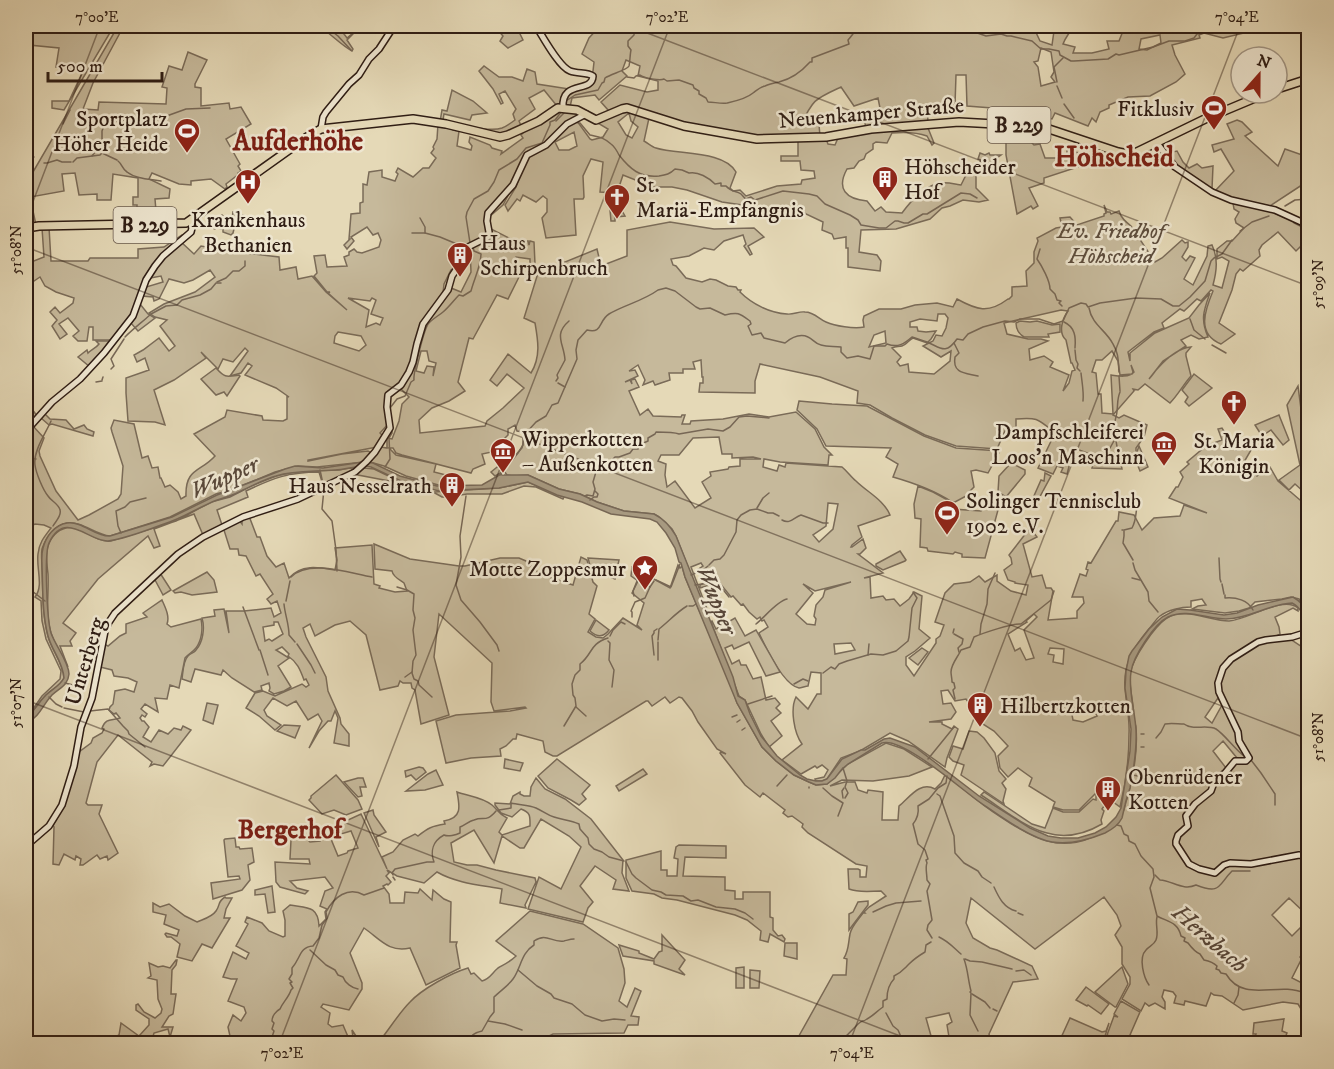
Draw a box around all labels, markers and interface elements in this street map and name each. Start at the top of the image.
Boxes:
text: 7°00'E [75,8,119,27]
text: 7°02'E [646,8,689,27]
text: 7°04'E [1215,8,1259,27]
scale bar [48,45,162,83]
north arrow [1229,45,1289,105]
text: N [1254,50,1274,74]
text: 500 m [57,56,103,78]
street label: Neuenkamper Straße [777,92,965,135]
sports icon: Fitklusiv [1199,93,1229,131]
place label: Fitklusiv [1117,96,1194,123]
place label: Sportplatz Höher Heide [53,106,168,158]
road number: B 229 [988,107,1050,143]
sports icon: Sportplatz Höher Heide [172,116,202,154]
district label: Aufderhöhe [232,124,364,159]
district label: Höhscheid [1054,140,1175,175]
place label: Höhscheider Hof [904,154,1016,206]
building icon: Höhscheider Hof [870,164,900,202]
hospital icon: Krankenhaus Bethanien [233,167,263,205]
place label: St. Mariä-Empfängnis [636,172,804,224]
church icon: St. Mariä-Empfängnis [602,182,632,220]
road number: B 229 [114,207,176,243]
place label: Krankenhaus Bethanien [191,207,305,259]
park label: Ev. Friedhof Höhscheid [1055,218,1170,270]
text: 51°08'N [7,225,26,275]
place label: Haus Schirpenbruch [480,230,609,282]
building icon: Haus Schirpenbruch [445,240,475,278]
text: 51°09'N [1309,259,1328,309]
church icon: St. Maria Königin [1219,388,1249,426]
place label: Dampfschleiferei Loos'n Maschinn [991,419,1145,471]
place label: Wipperkotten – Außenkotten [521,426,653,478]
place label: St. Maria Königin [1193,428,1275,480]
museum icon: Dampfschleiferei Loos'n Maschinn [1149,429,1179,467]
museum icon: Wipperkotten – Außenkotten [488,436,518,474]
water label: Wupper [186,449,266,506]
building icon: Haus Nesselrath [437,470,467,508]
place label: Haus Nesselrath [288,473,432,500]
place label: Solinger Tennisclub 1902 e.V. [966,488,1141,540]
sports icon: Solinger Tennisclub 1902 e.V. [932,498,962,536]
place icon: Motte Zoppesmur [630,553,660,591]
place label: Motte Zoppesmur [469,556,627,583]
water label: Wupper [689,561,744,642]
street label: Unterberg [59,614,112,709]
text: 51°07'N [7,678,26,728]
building icon: Hilbertzkotten [965,690,995,728]
place label: Hilbertzkotten [1000,693,1132,720]
text: 51°08'N [1309,712,1328,762]
place label: Obenrüdener Kotten [1128,764,1243,816]
building icon: Obenrüdener Kotten [1093,774,1123,812]
district label: Bergerhof [238,814,347,847]
water label: Herzbach [1165,897,1253,980]
text: 7°02'E [261,1044,304,1063]
text: 7°04'E [830,1044,874,1063]

